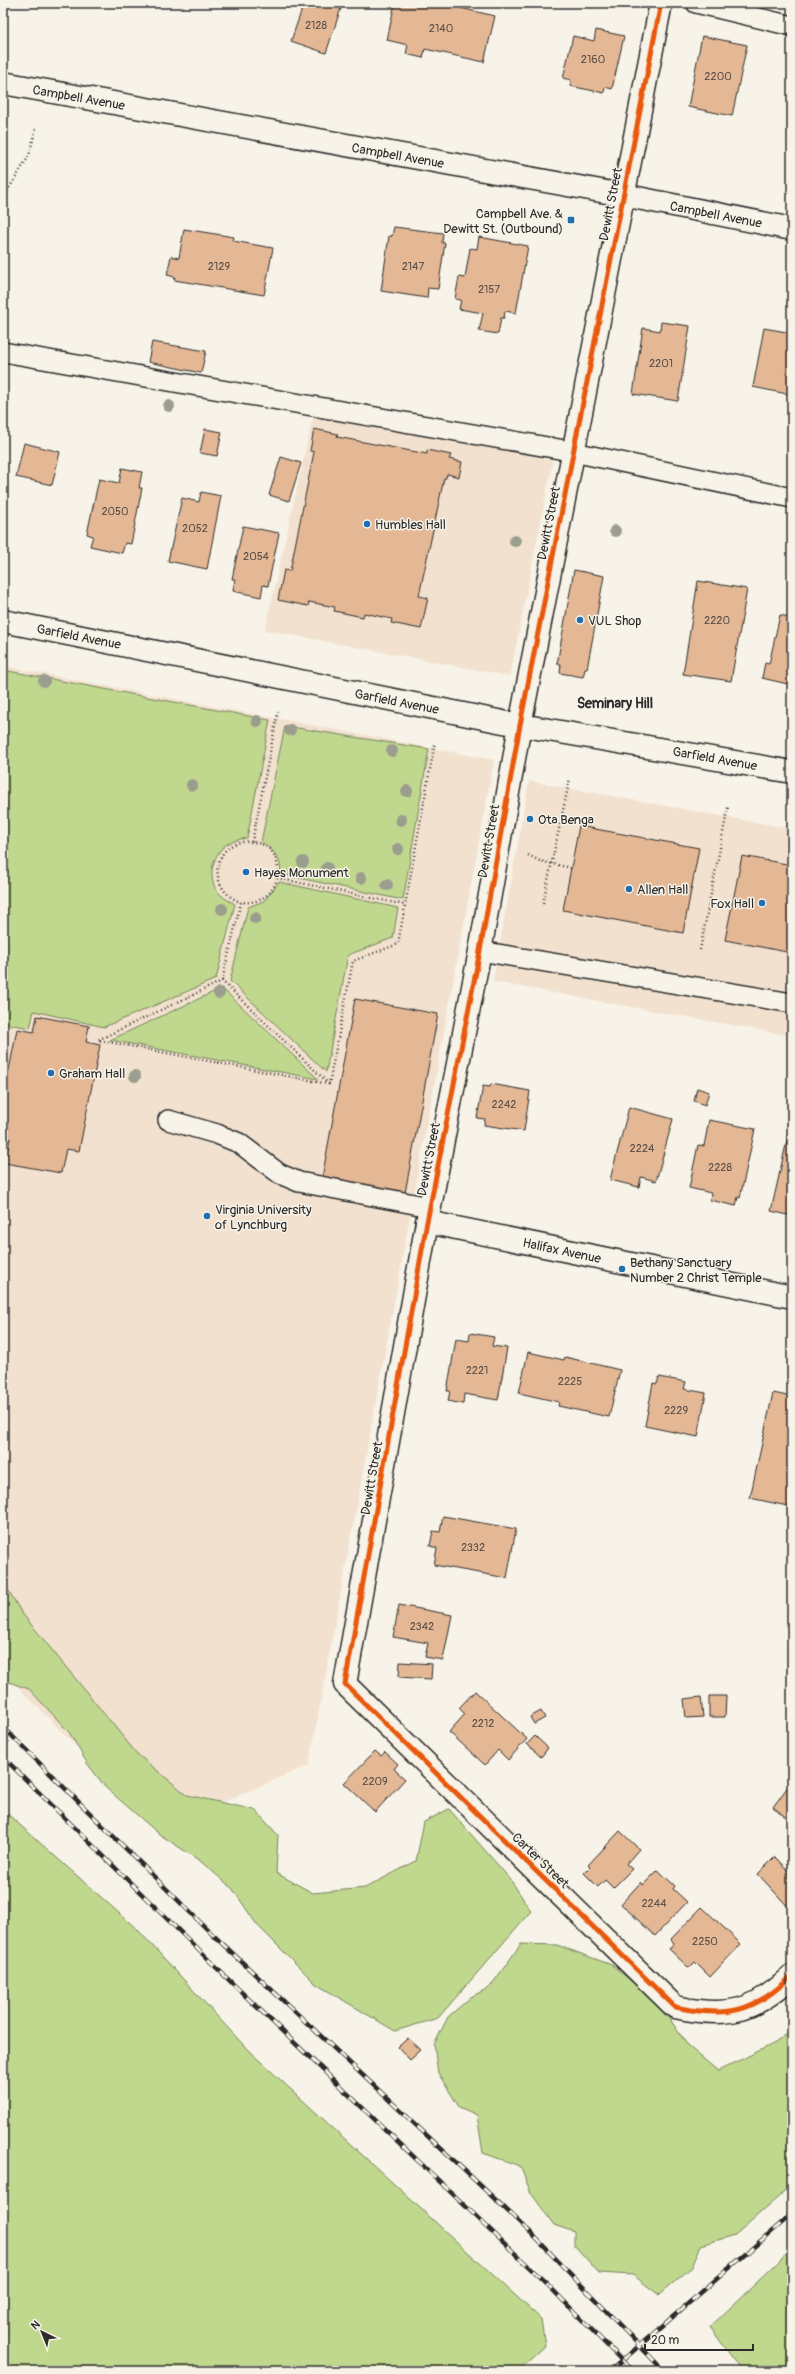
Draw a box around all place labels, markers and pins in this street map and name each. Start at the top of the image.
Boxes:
place label: Campbell Ave. & Dewitt St. (Outbound) [443,206,563,237]
marker: Campbell Ave. & Dewitt St. (Outbound) [566,215,576,225]
place label: Humbles Hall [375,517,446,533]
marker: Humbles Hall [362,519,372,529]
place label: VUL Shop [588,613,641,629]
marker: VUL Shop [575,615,585,625]
place label: Ota Benga [538,812,594,828]
marker: Ota Benga [525,814,535,824]
place label: Hayes Monument [254,865,349,881]
marker: Hayes Monument [241,867,251,877]
place label: Allen Hall [637,882,688,898]
marker: Allen Hall [624,884,634,894]
place label: Fox Hall [710,896,754,912]
marker: Fox Hall [757,898,767,908]
place label: Graham Hall [59,1066,125,1082]
marker: Graham Hall [46,1068,56,1078]
place label: Virginia University of Lynchburg [215,1202,312,1233]
marker: Virginia University of Lynchburg [202,1211,212,1221]
place label: Bethany Sanctuary Number 2 Christ Temple [630,1255,762,1286]
marker: Bethany Sanctuary Number 2 Christ Temple [617,1264,627,1274]

